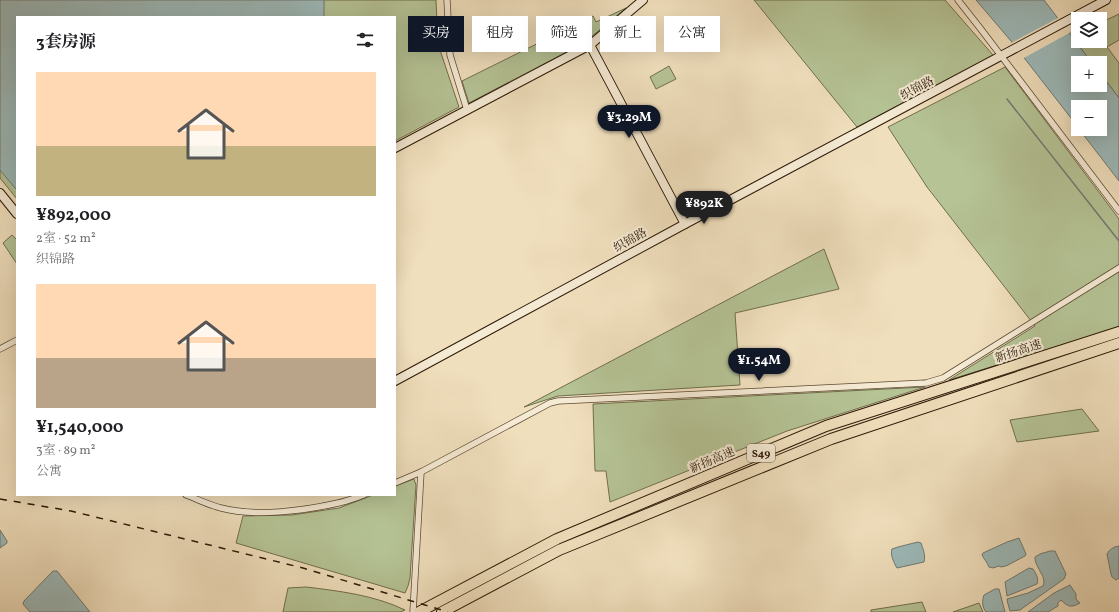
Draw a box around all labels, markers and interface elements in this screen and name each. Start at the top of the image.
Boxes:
map controls [1071,12,1107,136]
button: layers [1071,12,1107,48]
chip: 买房 [408,16,464,52]
chip: 租房 [472,16,528,52]
chip: 筛选 [536,16,592,52]
chip: 新上 [600,16,656,52]
chip: 公寓 [664,16,720,52]
icon: filters [354,29,376,51]
text: 3套房源 [36,31,96,54]
button: + [1071,56,1107,92]
street label: 织锦路 [898,73,937,104]
icon: home [170,98,242,170]
button: − [1071,100,1107,136]
pin: ¥3.29M [596,105,662,139]
text: ¥3.29M [607,109,651,127]
pin: ¥892K [676,191,732,225]
text: ¥892K [685,195,723,213]
text: ¥892,000 [36,204,111,227]
street label: 织锦路 [611,225,650,257]
text: 2室 · 52 m² [36,230,96,248]
text: 织锦路 [36,251,75,269]
icon: home [170,310,242,382]
street label: 新扬高速 [993,337,1044,367]
pin: ¥1.54M [726,348,792,382]
text: ¥1.54M [737,352,781,370]
text: ¥1,540,000 [36,416,124,439]
text: 3室 · 89 m² [36,442,96,460]
street label: 新扬高速 [687,444,738,478]
road number: S49 [747,444,775,462]
text: 公寓 [36,463,62,481]

